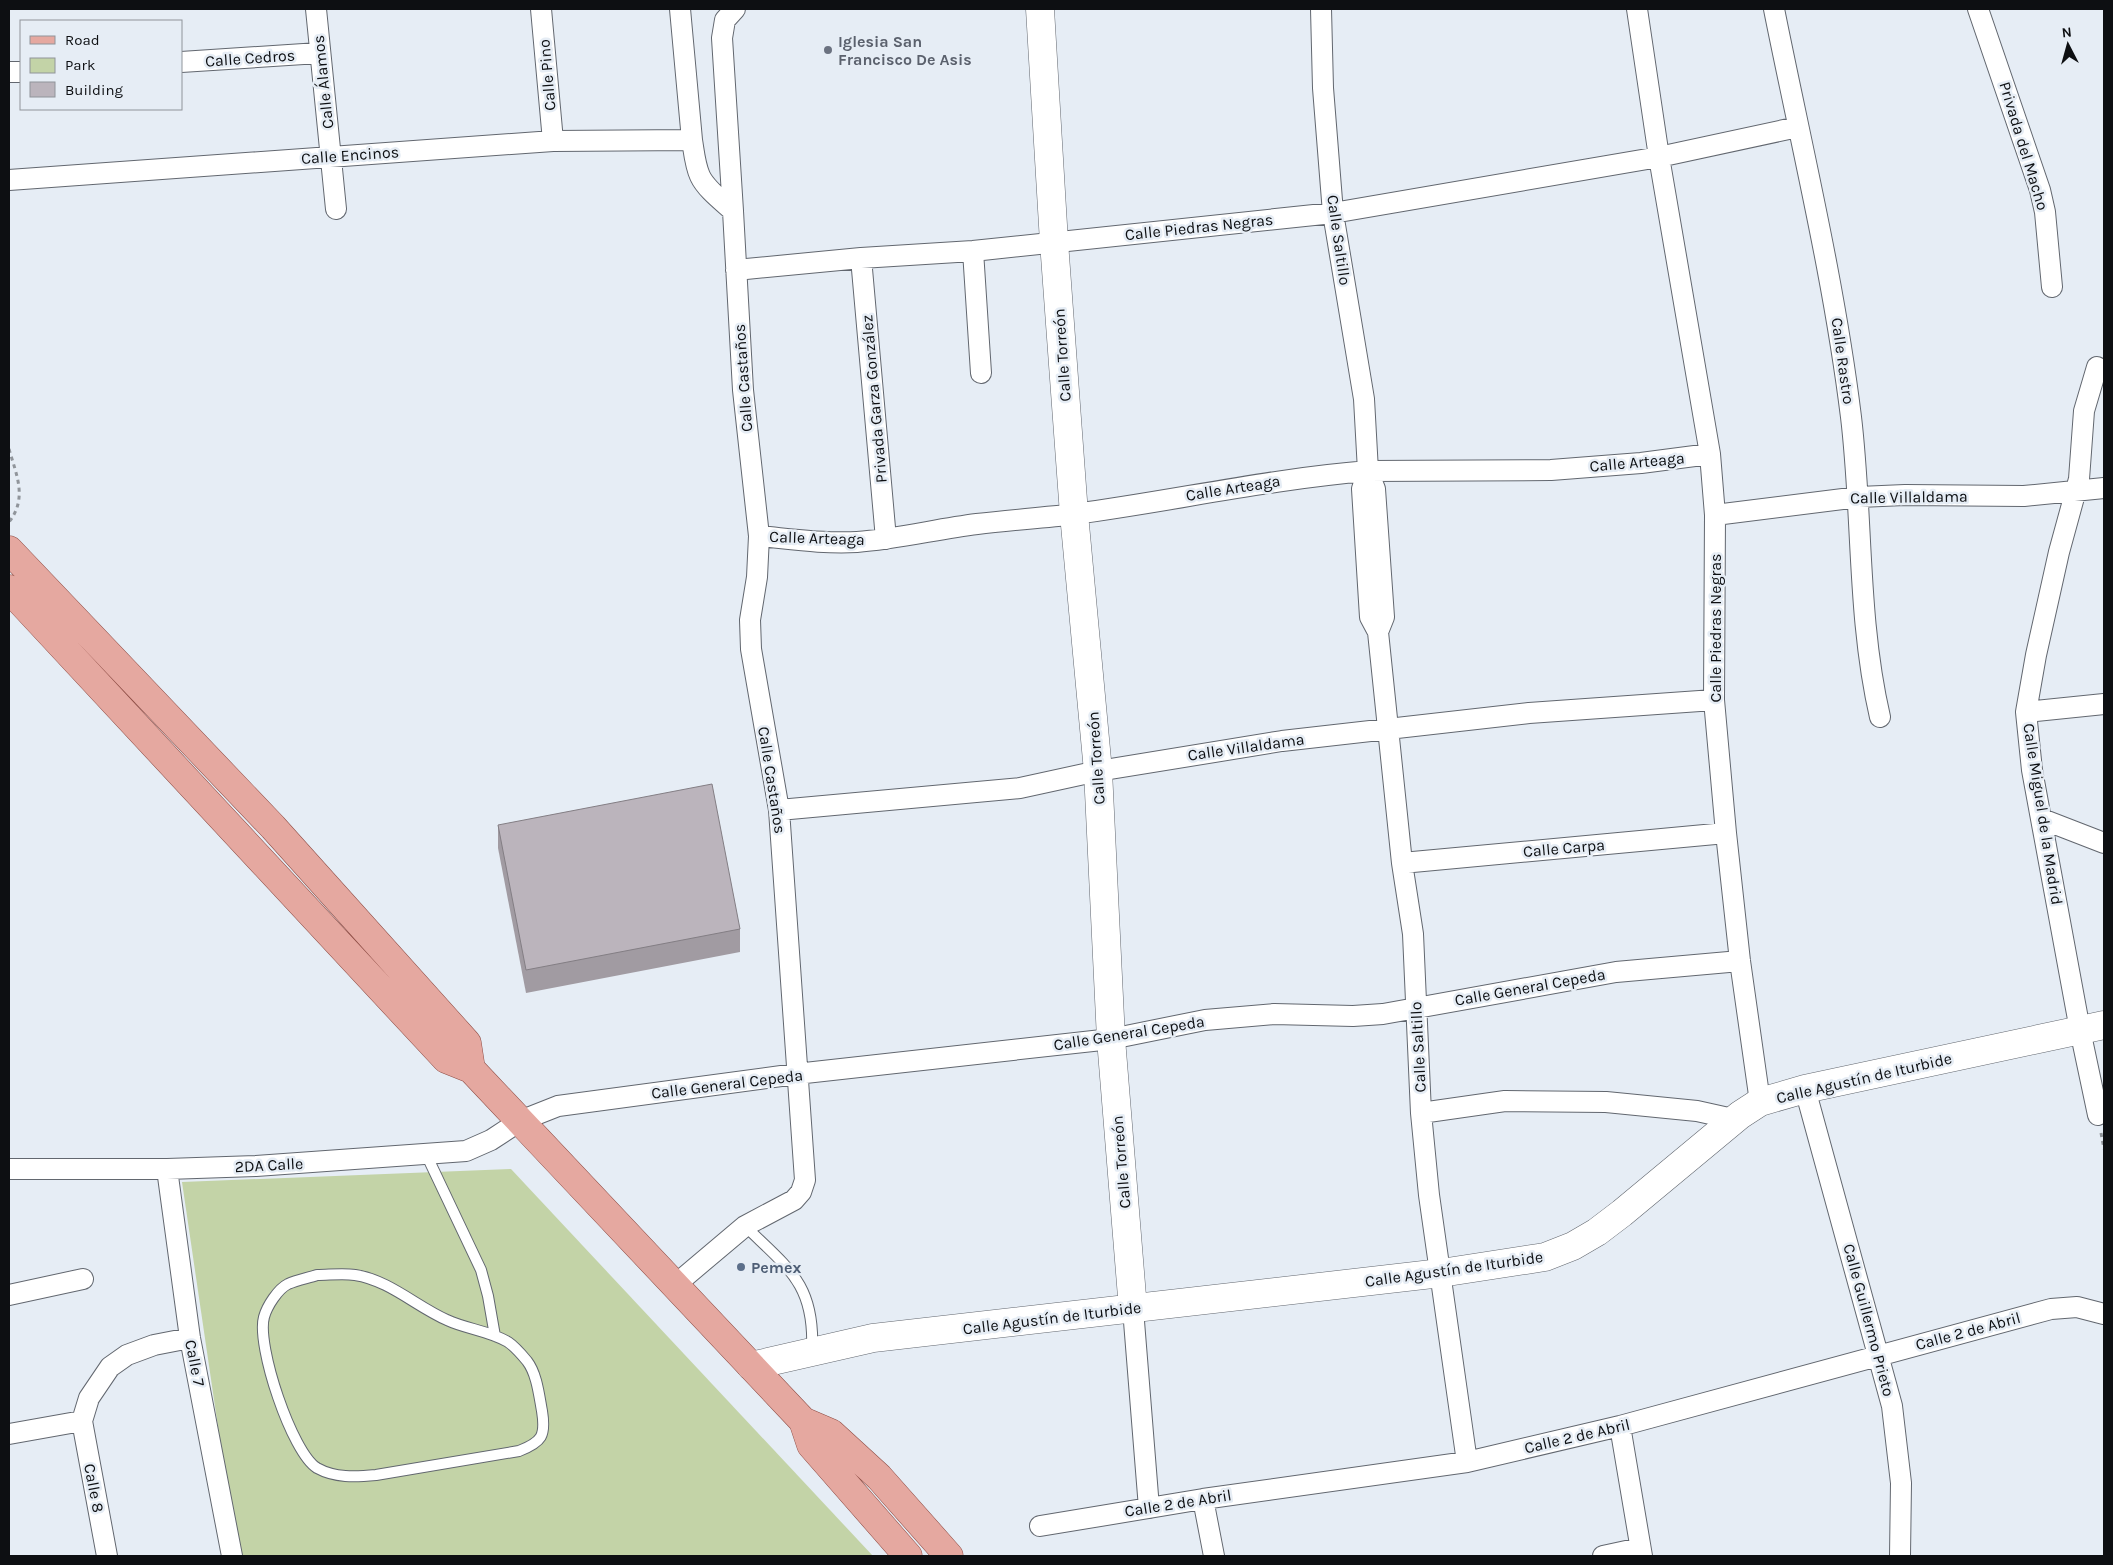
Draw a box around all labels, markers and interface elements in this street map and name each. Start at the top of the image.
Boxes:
legend [20,20,182,110]
north arrow [2043,20,2093,70]
text: N [2061,24,2073,42]
text: Road [65,31,100,49]
place label: Iglesia San Francisco De Asis [838,32,972,69]
street label: Calle Álamos [309,34,337,130]
street label: Calle Pino [534,38,560,112]
marker: Iglesia San Francisco De Asis [822,44,834,56]
street label: Calle Cedros [204,45,296,71]
text: Park [65,56,95,74]
street label: Privada del Macho [1995,79,2053,213]
text: Building [65,81,123,99]
street label: Calle Encinos [300,142,400,168]
street label: Calle Saltillo [1323,194,1355,286]
street label: Calle Piedras Negras [1124,210,1274,244]
street label: Calle Torreón [1049,308,1075,402]
street label: Privada Garza González [857,314,891,484]
street label: Calle Rastro [1828,317,1858,405]
street label: Calle Castaños [730,323,756,433]
street label: Calle Arteaga [1589,448,1685,476]
street label: Calle Arteaga [1184,471,1282,505]
street label: Calle Villaldama [1850,486,1968,508]
street label: Calle Arteaga [769,527,865,549]
street label: Calle Piedras Negras [1706,554,1725,702]
street label: Calle Torreón [1083,711,1109,805]
street label: Calle Miguel de la Madrid [2019,722,2067,906]
street label: Calle Castaños [754,725,790,835]
street label: Calle Villaldama [1186,729,1306,765]
street label: Calle Carpa [1522,835,1606,861]
street label: Calle General Cepeda [1453,964,1607,1010]
street label: Calle Saltillo [1406,1001,1430,1093]
street label: Calle General Cepeda [1052,1012,1206,1054]
street label: Calle Agustín de Iturbide [1774,1049,1954,1107]
street label: Calle General Cepeda [650,1065,804,1103]
street label: Calle Torreón [1107,1115,1135,1209]
street label: 2DA Calle [234,1154,304,1176]
street label: Calle Guillermo Prieto [1839,1242,1899,1398]
street label: Calle Agustín de Iturbide [1364,1247,1544,1291]
place label: Pemex [751,1258,801,1277]
marker: Pemex [735,1261,747,1273]
street label: Calle Agustín de Iturbide [962,1298,1142,1338]
street label: Calle 2 de Abril [1913,1308,2023,1354]
street label: Calle 7 [181,1338,209,1388]
street label: Calle 2 de Abril [1522,1415,1632,1457]
street label: Calle 8 [80,1462,108,1514]
street label: Calle 2 de Abril [1123,1485,1233,1521]

